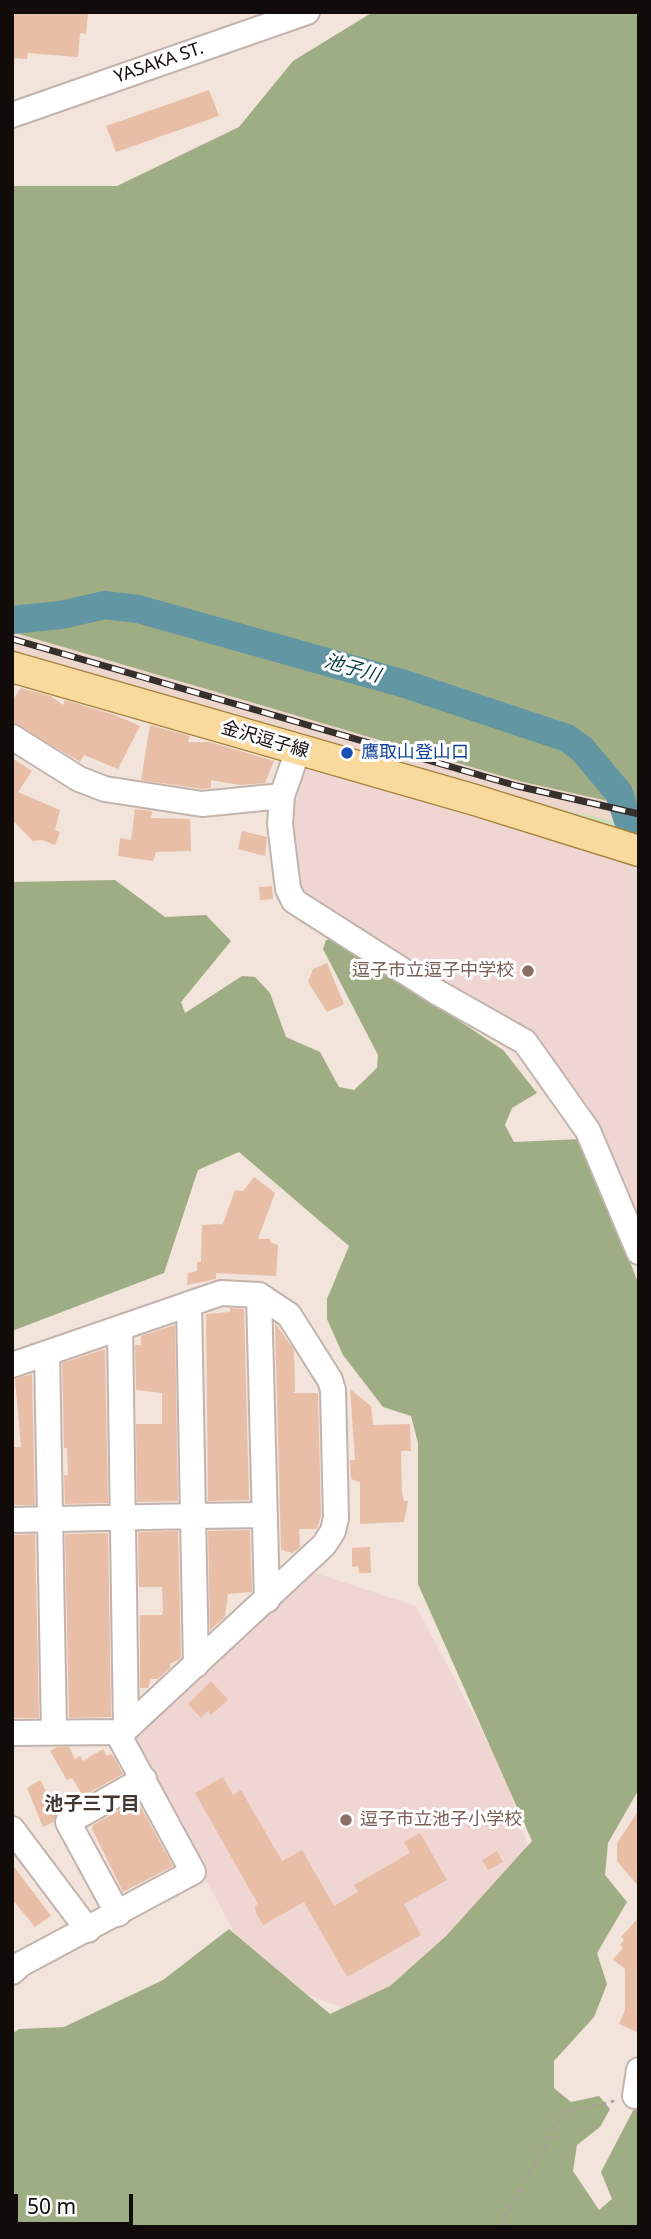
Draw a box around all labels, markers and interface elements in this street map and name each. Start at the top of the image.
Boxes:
street label: YASAKA ST. [112,38,206,88]
water label: 池子川 [321,650,383,688]
street label: 金沢逗子線 [219,717,311,763]
place label: 鷹取山登山口 [361,742,469,764]
marker: 鷹取山登山口 [339,745,355,761]
place label: 逗子市立逗子中学校 [352,960,514,982]
marker: 逗子市立逗子中学校 [520,963,536,979]
district label: 池子三丁目 [45,1794,139,1816]
place label: 逗子市立池子小学校 [360,1809,522,1831]
marker: 逗子市立池子小学校 [338,1812,354,1828]
scale bar [18,2180,136,2224]
text: 50 m [27,2192,76,2220]

